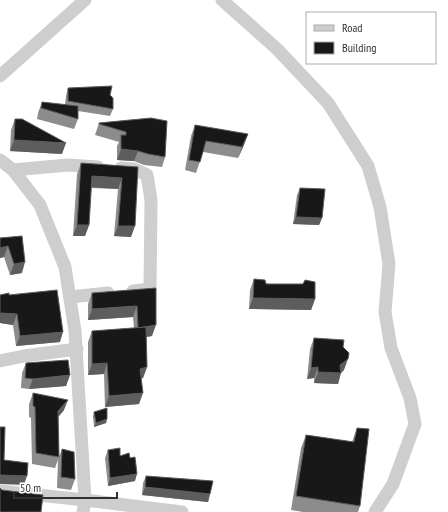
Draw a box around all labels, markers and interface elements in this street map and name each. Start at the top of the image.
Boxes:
legend [306,12,436,64]
text: Road [342,20,362,35]
text: Building [342,40,377,55]
scale bar [14,474,117,500]
text: 50 m [20,480,41,495]

